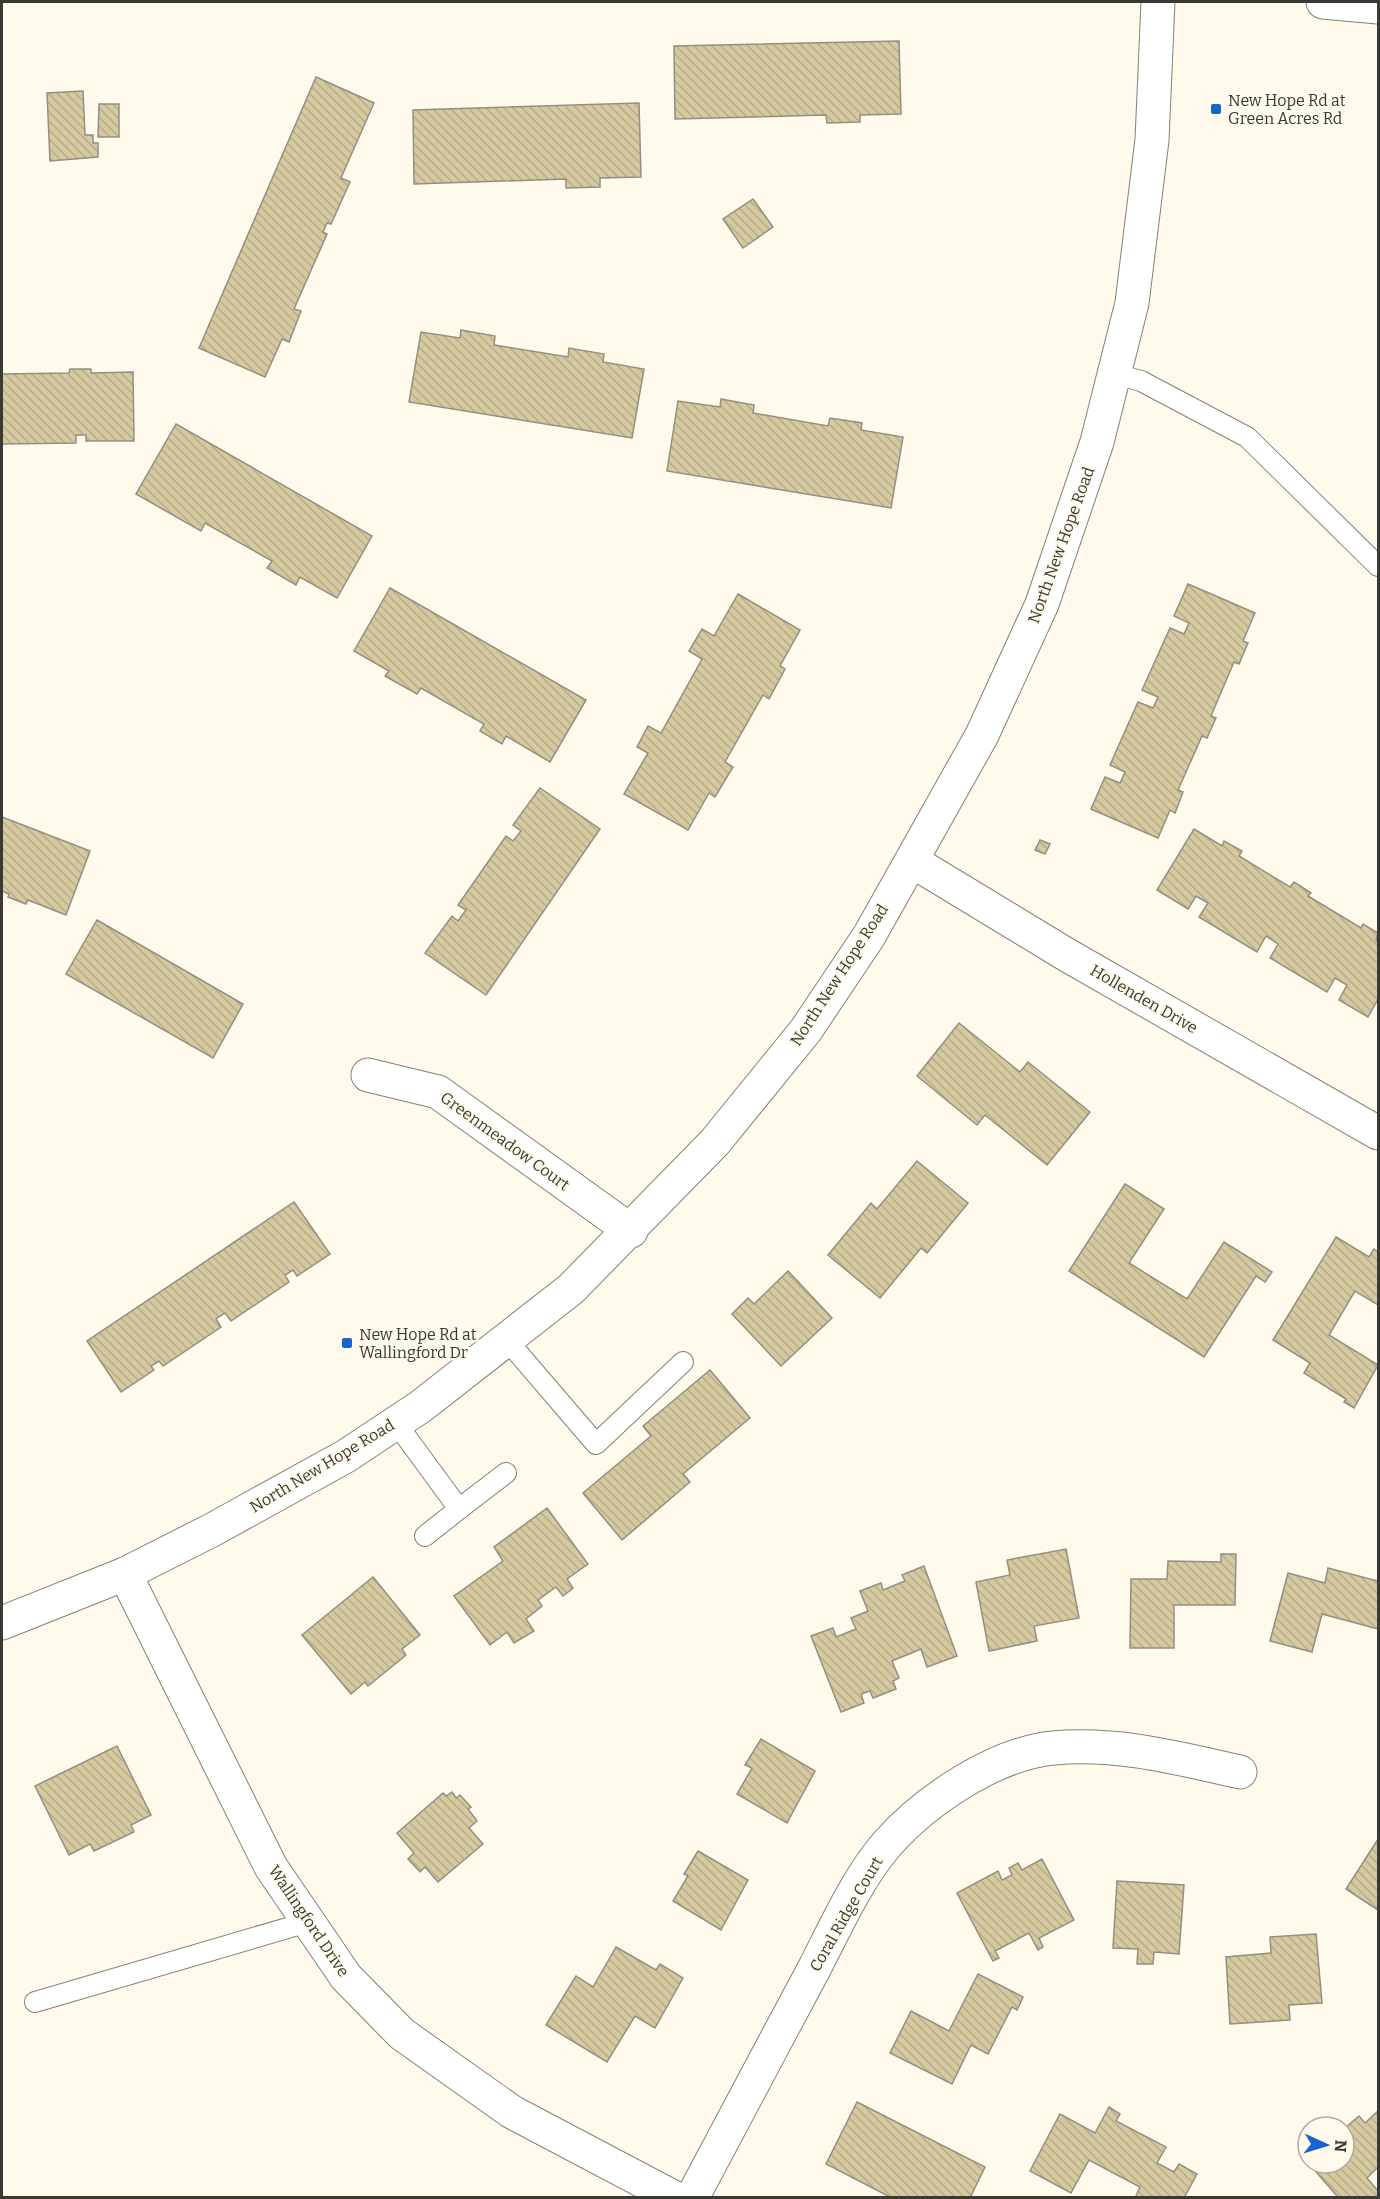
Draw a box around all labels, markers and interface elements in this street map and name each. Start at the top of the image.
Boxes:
place label: New Hope Rd at Green Acres Rd [1228,91,1346,128]
marker: New Hope Rd at Green Acres Rd [1209,102,1223,116]
street label: North New Hope Road [1024,464,1098,626]
street label: North New Hope Road [786,900,892,1049]
street label: Hollenden Drive [1087,961,1201,1037]
street label: Greenmeadow Court [437,1088,574,1194]
place label: New Hope Rd at Wallingford Dr [359,1325,477,1362]
marker: New Hope Rd at Wallingford Dr [340,1336,354,1350]
street label: North New Hope Road [246,1415,398,1517]
street label: Coral Ridge Court [805,1853,887,1975]
street label: Wallingford Drive [265,1862,353,1980]
north arrow [1296,2115,1356,2175]
text: N [1331,2139,1350,2153]

